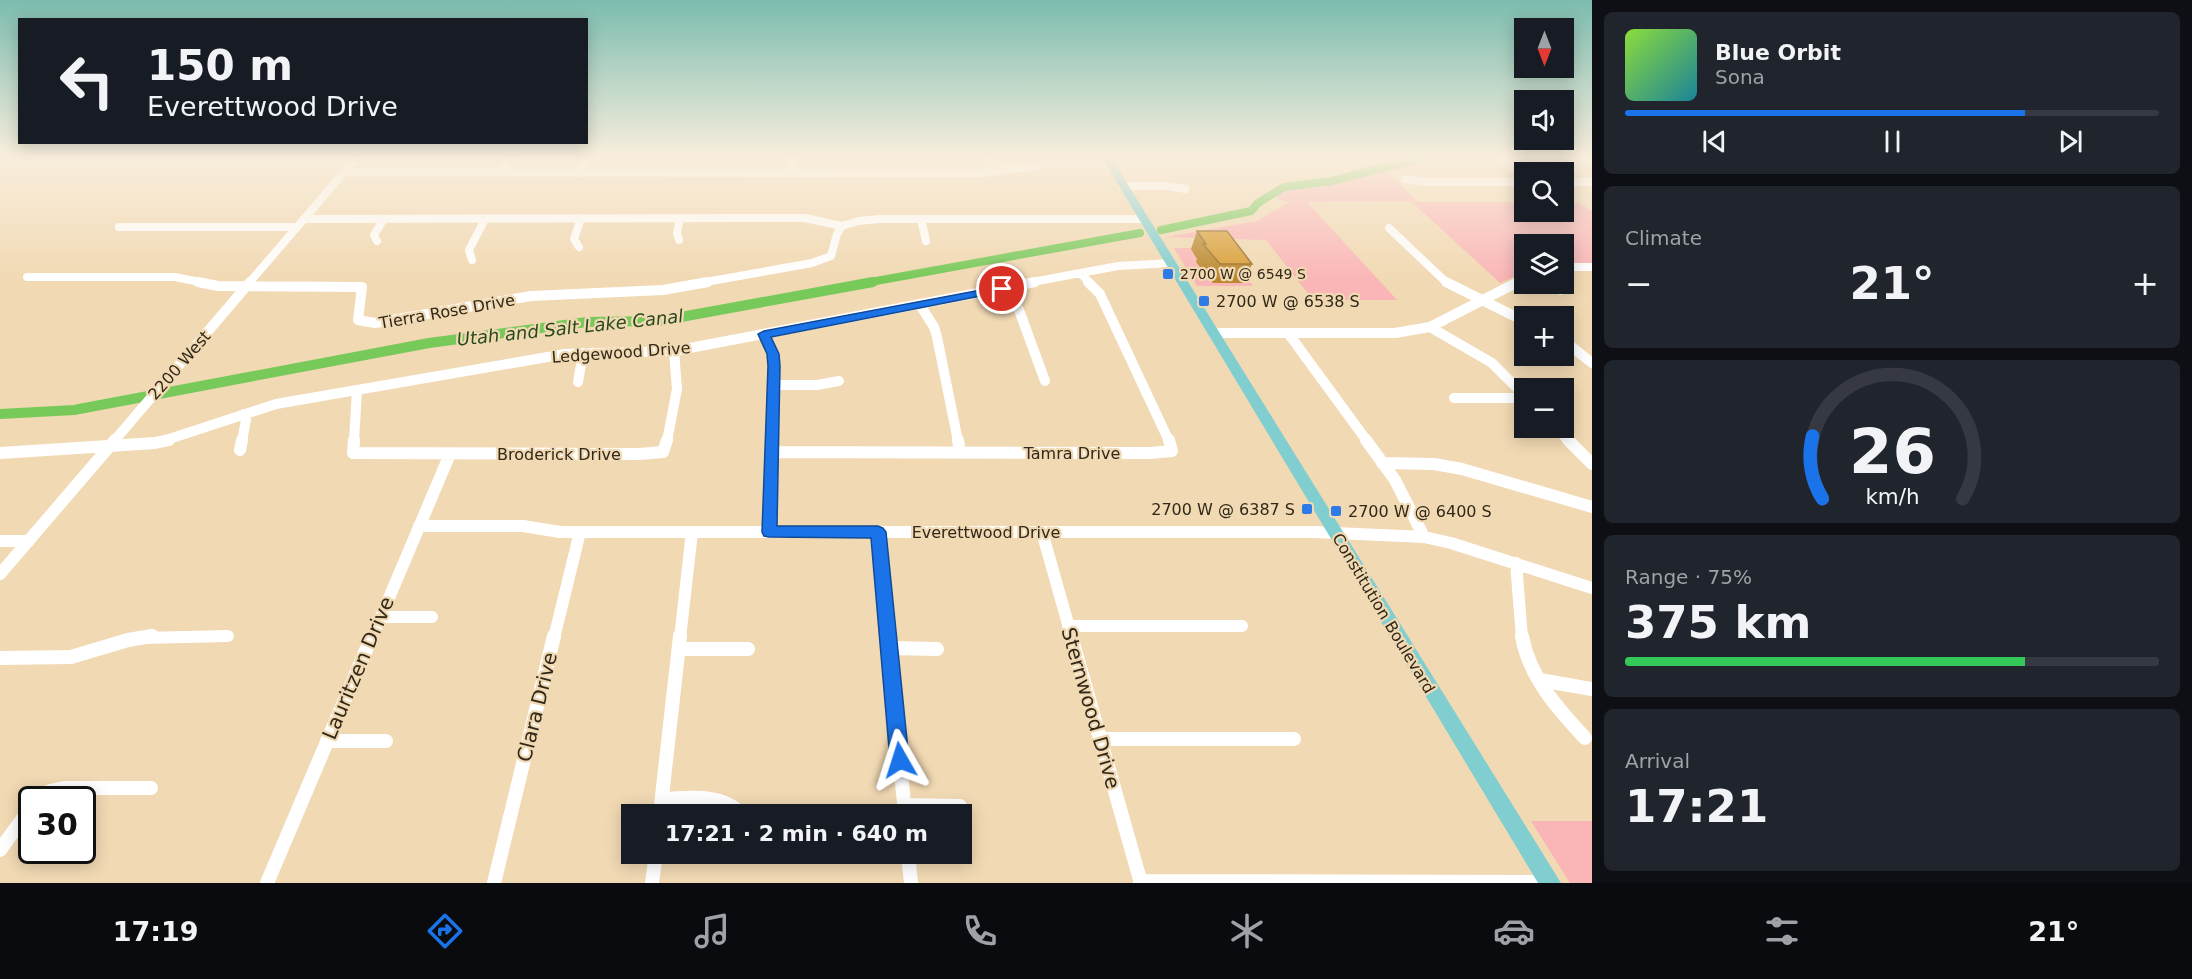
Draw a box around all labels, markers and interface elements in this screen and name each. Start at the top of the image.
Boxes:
north arrow [1514,18,1574,78]
map controls [1514,18,1574,438]
text: Blue Orbit [1715,40,1841,65]
text: 150 m [147,41,293,90]
icon: left [48,42,126,120]
text: Sona [1715,65,1765,89]
button: sound [1514,90,1574,150]
text: Everettwood Drive [147,91,398,122]
icon: previous [1698,125,1731,158]
icon: pause [1876,125,1909,158]
icon: next [2054,125,2087,158]
button: search [1514,162,1574,222]
text: Climate [1625,226,1702,250]
button: layers [1514,234,1574,294]
text: 21° [1849,257,1935,310]
pin [976,263,1027,314]
text: − [1625,264,1653,303]
text: + [2131,264,2159,303]
place label: 2700 W @ 6549 S [1180,266,1306,282]
marker: 2700 W @ 6549 S [1161,267,1175,281]
icon: arrive [985,272,1018,305]
street label: Tierra Rose Drive [377,290,516,333]
place label: 2700 W @ 6538 S [1216,292,1360,311]
marker: 2700 W @ 6538 S [1197,294,1211,308]
water label: Utah and Salt Lake Canal [456,305,684,350]
button: + [1514,306,1574,366]
street label: 2200 West [144,327,214,404]
street label: Ledgewood Drive [551,338,691,367]
button: − [1514,378,1574,438]
text: 26 [1849,415,1935,488]
street label: Tamra Drive [1023,444,1120,463]
street label: Broderick Drive [497,445,621,464]
text: km/h [1865,484,1919,509]
place label: 2700 W @ 6387 S [1151,500,1295,519]
marker: 2700 W @ 6387 S [1300,502,1314,516]
place label: 2700 W @ 6400 S [1348,502,1492,521]
marker: 2700 W @ 6400 S [1329,504,1343,518]
street label: Everettwood Drive [912,523,1060,542]
street label: Constitution Boulevard [1328,530,1439,697]
text: Range · 75% [1625,565,1752,589]
street label: Lauritzen Drive [317,593,399,743]
text: 375 km [1625,596,1811,649]
street label: Sternwood Drive [1057,625,1125,791]
street label: Clara Drive [512,650,562,764]
position arrow [868,728,932,792]
text: Arrival [1625,749,1690,773]
text: 17:21 [1625,780,1768,833]
speed limit sign: 30 [18,786,96,864]
text: 17:21 · 2 min · 640 m [665,821,928,846]
icon: directions [424,910,466,952]
icon: music [691,910,733,952]
icon: phone [959,910,1001,952]
icon: climate [1226,910,1268,952]
icon: car [1493,910,1535,952]
icon: filters [1761,910,1803,952]
text: 17:19 [113,916,199,947]
text: 21° [2028,916,2079,947]

